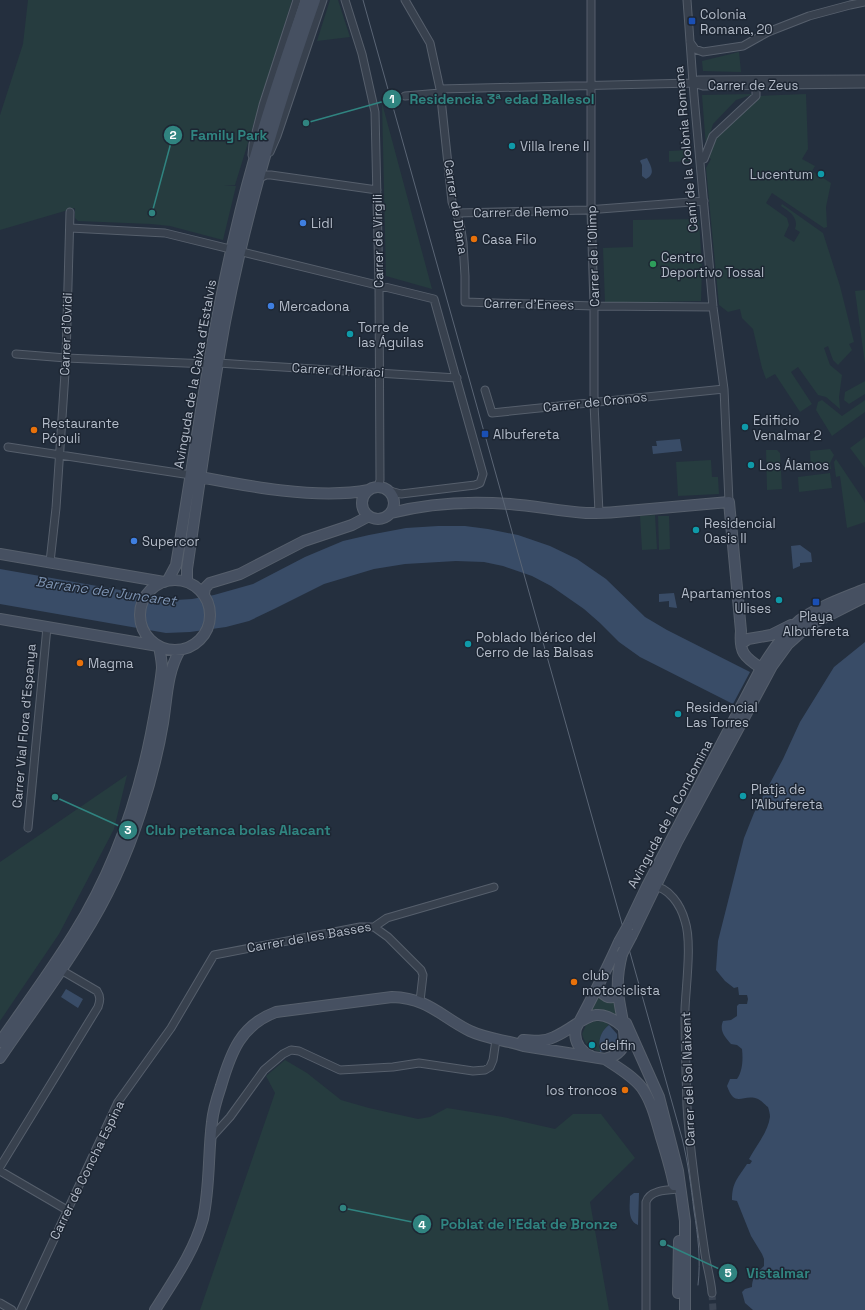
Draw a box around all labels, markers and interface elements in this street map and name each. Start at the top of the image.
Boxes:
place label: Colonia Romana, 20 [700,6,773,38]
marker: Colonia Romana, 20 [687,16,697,26]
street label: Camí de la Colònia Romana [670,65,702,233]
street label: Carrer de Zeus [708,77,798,94]
callout: Residencia 3ª edad Ballesol [382,86,603,112]
text: Residencia 3ª edad Ballesol [409,90,595,108]
text: 1 [389,91,395,107]
callout: Family Park [163,122,275,148]
text: Family Park [191,126,268,144]
text: 2 [169,127,177,143]
place label: Villa Irene II [520,138,589,155]
marker: Villa Irene II [507,141,517,151]
street label: Carrer de Diana [440,159,472,256]
place label: Lucentum [750,166,813,183]
marker: Lucentum [816,169,826,179]
street label: Carrer de Virgili [369,194,387,288]
street label: Carrer de Remo [473,203,569,221]
street label: Carrer de l'Olimp [583,205,603,307]
place label: Lidl [311,215,333,232]
marker: Lidl [298,218,308,228]
place label: Casa Filo [482,231,537,248]
marker: Casa Filo [469,234,479,244]
place label: Centro Deportivo Tossal [661,249,764,281]
marker: Centro Deportivo Tossal [648,259,658,269]
street label: Avinguda de la Caixa d'Estalvis [170,278,220,470]
street label: Carrer d'Ovidi [56,292,76,376]
street label: Carrer d'Enees [484,295,575,313]
place label: Mercadona [279,298,350,315]
marker: Mercadona [266,301,276,311]
place label: Torre de las Águilas [358,319,424,351]
marker: Torre de las Águilas [345,329,355,339]
street label: Carrer d'Horaci [291,359,385,381]
street label: Carrer de Cronos [542,388,648,416]
place label: Edificio Venalmar 2 [753,412,822,444]
place label: Restaurante Pópuli [42,415,119,447]
marker: Edificio Venalmar 2 [740,422,750,432]
marker: Restaurante Pópuli [29,425,39,435]
place label: Albufereta [493,426,560,443]
marker: Albufereta [480,429,490,439]
place label: Los Álamos [759,457,829,474]
marker: Los Álamos [746,460,756,470]
place label: Residencial Oasis II [704,515,776,547]
marker: Residencial Oasis II [691,525,701,535]
place label: Supercor [142,533,199,550]
marker: Supercor [129,536,139,546]
water label: Barranc del Juncaret [35,572,179,610]
place label: Apartamentos Ulises [681,585,771,617]
marker: Apartamentos Ulises [774,595,784,605]
marker: Playa Albufereta [811,597,821,607]
place label: Playa Albufereta [783,608,850,640]
place label: Poblado Ibérico del Cerro de las Balsas [476,629,596,661]
marker: Poblado Ibérico del Cerro de las Balsas [463,639,473,649]
street label: Carrer Vial Flora d'Espanya [8,643,40,809]
place label: Magma [88,655,134,672]
marker: Magma [75,658,85,668]
place label: Residencial Las Torres [686,699,758,731]
marker: Residencial Las Torres [673,709,683,719]
street label: Avinguda de la Condomina [624,736,717,891]
place label: Platja de l'Albufereta [751,781,823,813]
marker: Platja de l'Albufereta [738,791,748,801]
callout: Club petanca bolas Alacant [118,817,339,843]
text: Club petanca bolas Alacant [145,821,331,839]
text: 3 [124,822,132,838]
street label: Carrer de les Basses [245,918,373,956]
place label: club motociclista [582,967,660,999]
marker: club motociclista [569,977,579,987]
street label: Carrer del Sol Naixent [677,1011,699,1146]
place label: delfin [600,1037,636,1054]
marker: delfin [587,1040,597,1050]
place label: los troncos [546,1082,617,1099]
marker: los troncos [620,1085,630,1095]
street label: Carrer de Concha Espina [46,1097,128,1242]
callout: Poblat de l'Edat de Bronze [412,1211,626,1237]
text: Poblat de l'Edat de Bronze [440,1215,618,1233]
text: 4 [418,1217,426,1233]
callout: Vistalmar [718,1260,818,1286]
text: Vistalmar [746,1264,810,1282]
text: 5 [724,1265,732,1281]

